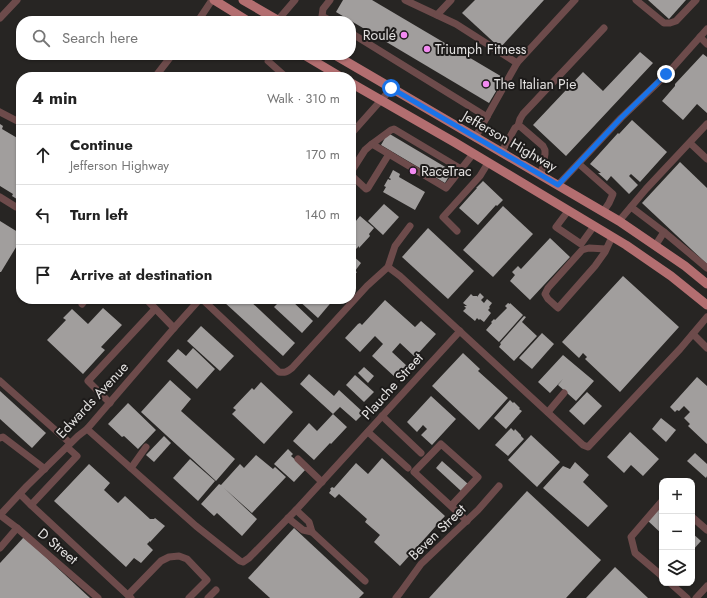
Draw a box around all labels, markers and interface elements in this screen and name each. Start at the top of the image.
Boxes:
search box [16,16,356,60]
place label: Roulé [363,25,396,45]
icon: search [30,27,52,49]
text: Search here [62,27,138,49]
marker: Roulé [399,30,409,40]
place label: Triumph Fitness [435,39,527,59]
marker: Triumph Fitness [422,44,432,54]
route end [657,65,675,83]
place label: The Italian Pie [494,74,576,94]
route start [382,79,400,97]
marker: The Italian Pie [481,79,491,89]
text: 4 min [32,86,77,110]
text: Walk · 310 m [267,89,340,108]
street label: Jefferson Highway [457,105,562,177]
text: Continue [70,134,133,156]
icon: ahead [32,144,54,166]
text: 170 m [305,145,340,164]
text: Jefferson Highway [70,156,169,175]
place label: RaceTrac [421,161,472,181]
marker: RaceTrac [408,166,418,176]
icon: left [32,204,54,226]
text: Turn left [70,204,128,226]
text: 140 m [305,205,340,224]
icon: arrive [32,264,54,286]
text: Arrive at destination [70,264,212,286]
street label: Plauche Street [357,348,428,424]
street label: Edwards Avenue [51,357,133,443]
map controls [659,478,695,586]
button: + [659,478,695,514]
street label: Beven Street [404,499,471,565]
button: − [659,514,695,550]
street label: D Street [34,523,83,569]
button: layers [659,550,695,586]

